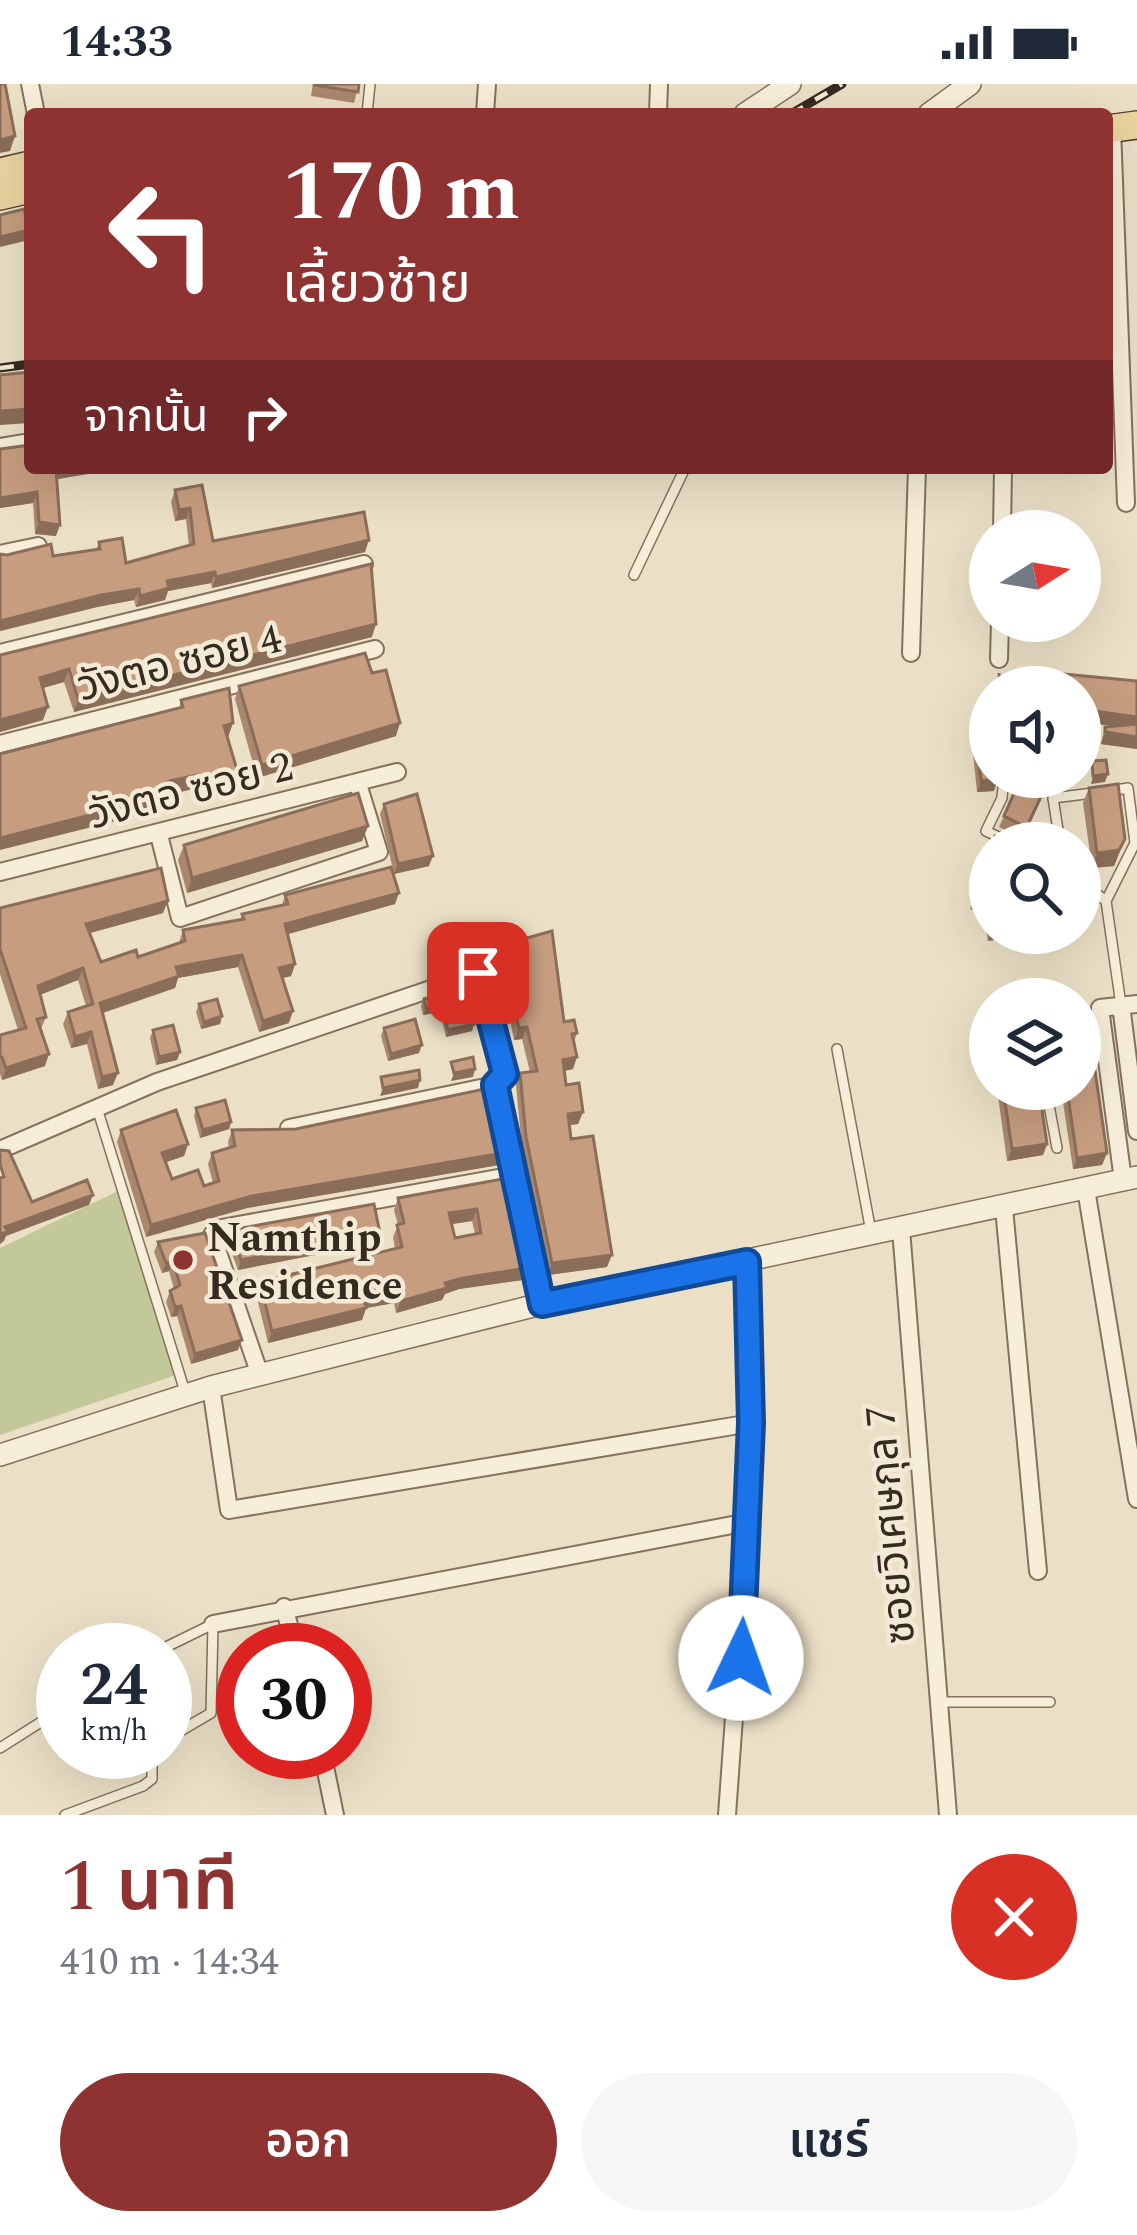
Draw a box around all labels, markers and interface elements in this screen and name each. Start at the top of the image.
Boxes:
text: 14:33 [60,8,173,77]
text: 170 m [282,129,520,257]
icon: left [84,156,240,312]
text: เลี้ยวซ้าย [282,244,471,326]
text: จากนั้น [84,383,208,452]
icon: right [232,384,298,450]
north arrow [969,510,1101,642]
map controls [969,510,1101,1110]
street label: วังตอ ซอย 4 [71,608,288,719]
button: sound [969,666,1101,798]
street label: วังตอ ซอย 2 [82,736,299,847]
button: search [969,822,1101,954]
pin [427,922,529,1024]
icon: arrive [445,940,511,1006]
button: layers [969,978,1101,1110]
place label: Namthip Residence [207,1207,403,1318]
marker: Namthip Residence [170,1247,196,1273]
street label: ซอยวิเศษกุล 7 [850,1403,933,1647]
position arrow [678,1595,804,1721]
speed limit sign: 30 [216,1623,372,1779]
text: 24 [80,1640,148,1732]
text: km/h [80,1708,148,1754]
text: 1 นาที [60,1833,238,1942]
button: close [951,1854,1077,1980]
text: 410 m · 14:34 [60,1933,279,1992]
button: ออก [60,2073,557,2211]
button: แชร์ [581,2073,1077,2211]

